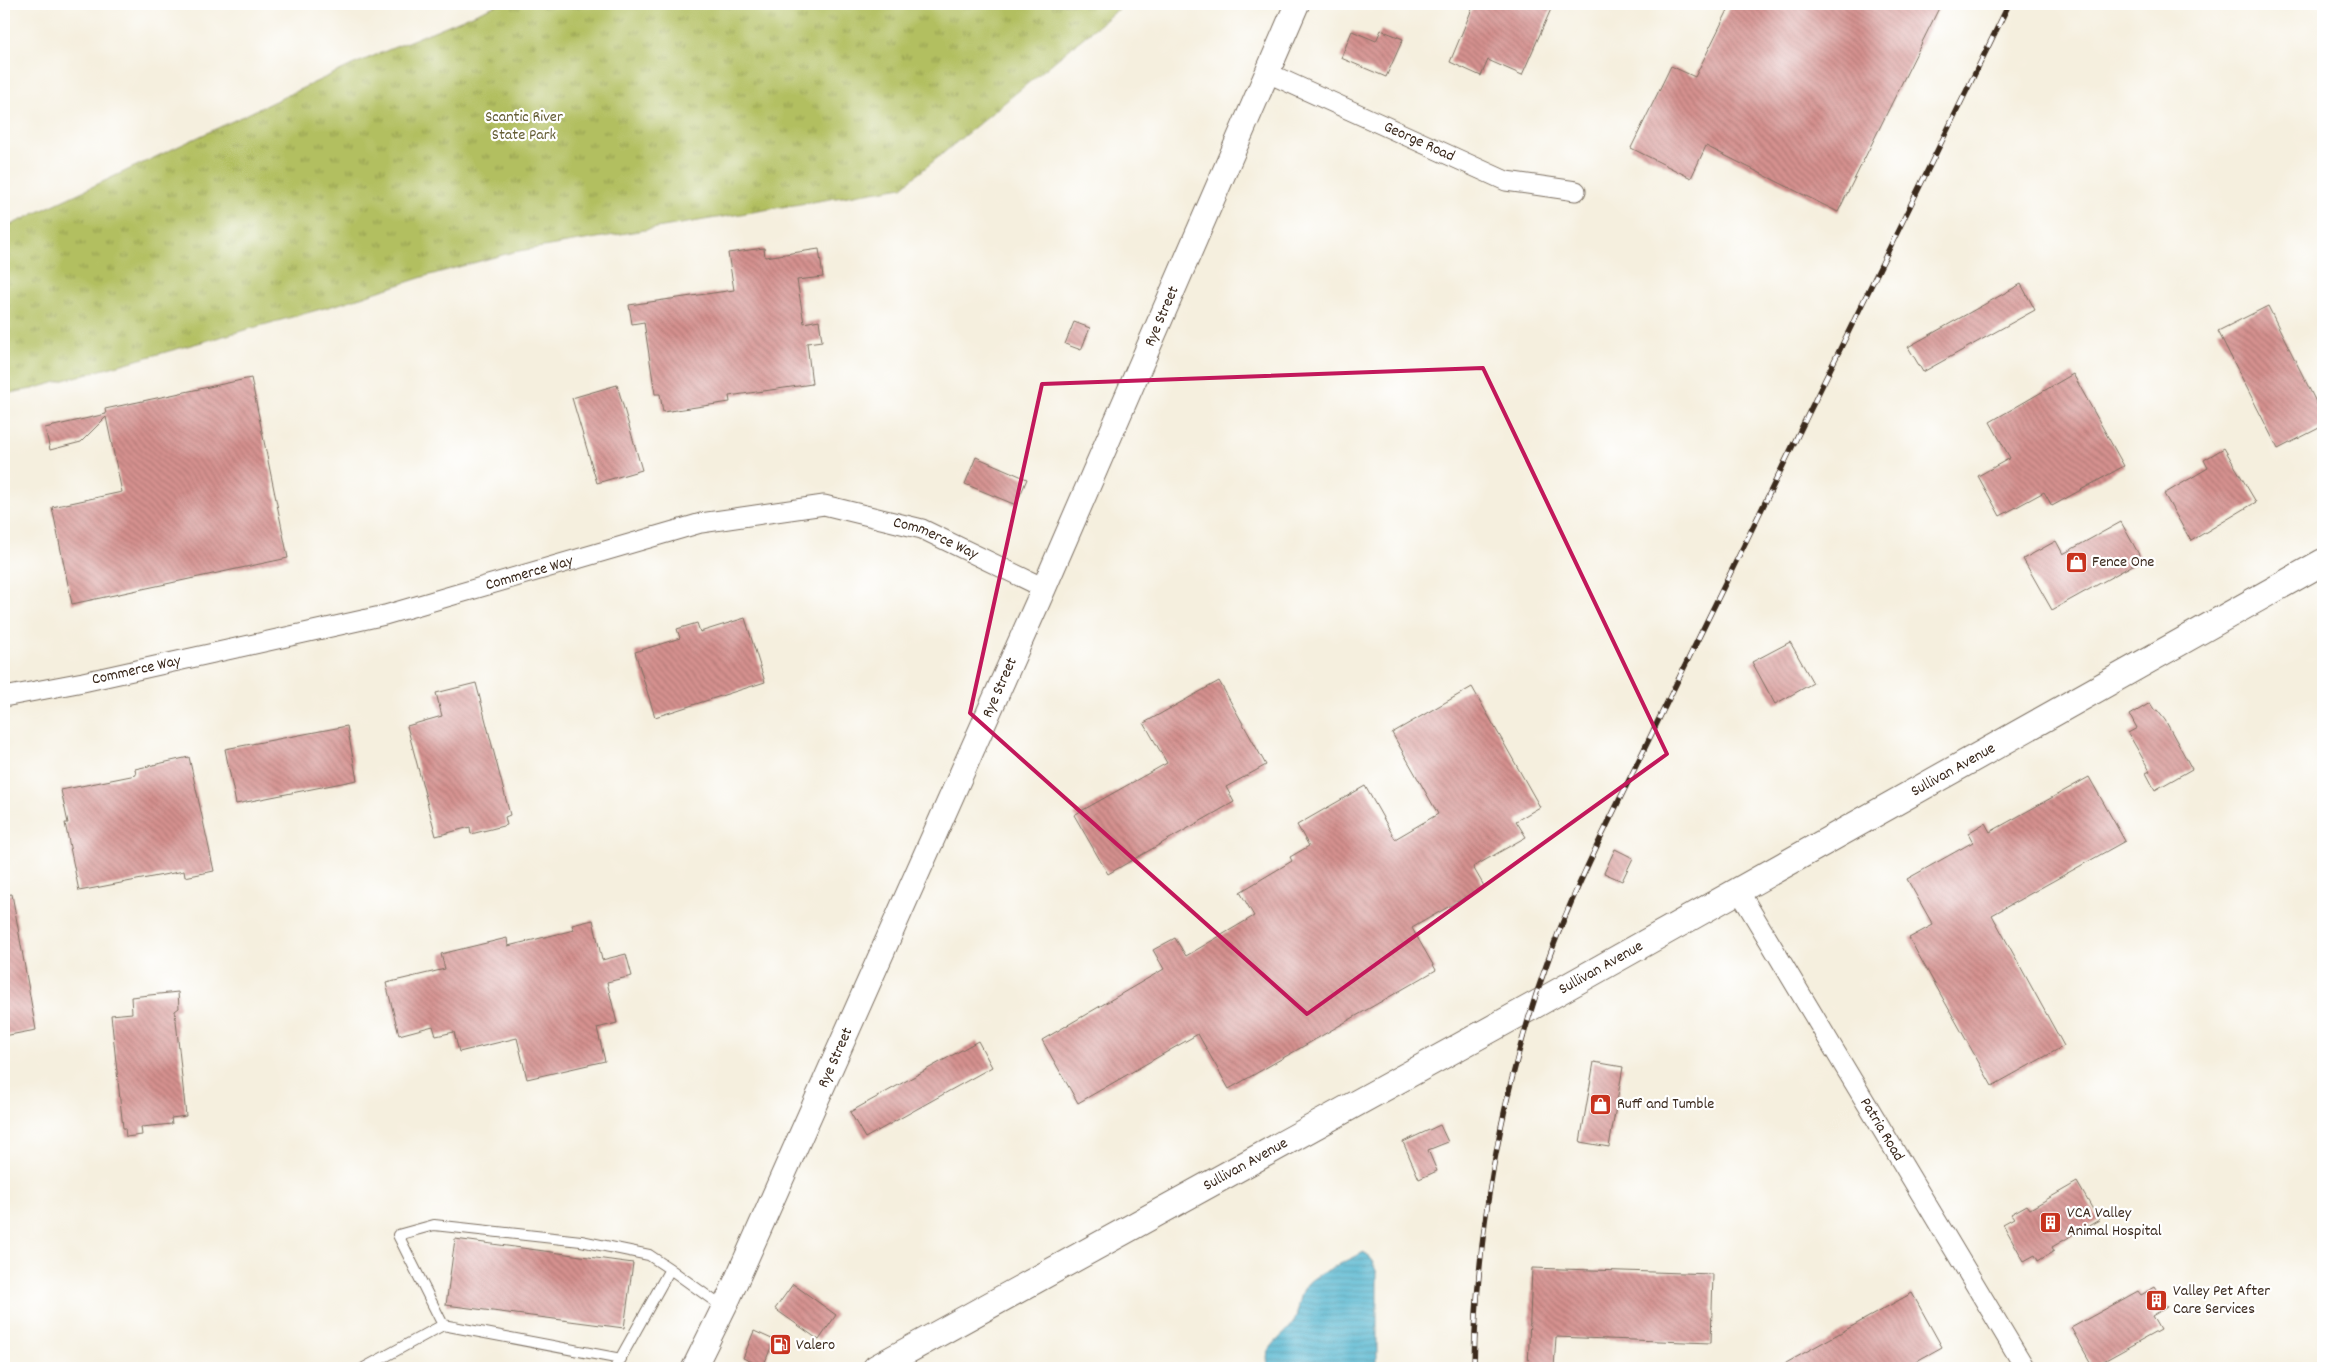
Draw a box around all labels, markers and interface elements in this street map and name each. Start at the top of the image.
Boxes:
park label: Scantic River State Park [485,106,563,147]
street label: George Road [1380,115,1458,168]
street label: Rye Street [1138,282,1185,350]
street label: Commerce Way [891,511,982,566]
street label: Commerce Way [483,549,576,597]
shop icon: Fence One [2064,550,2088,574]
place label: Fence One [2092,551,2154,574]
street label: Commerce Way [90,649,183,691]
street label: Rye Street [976,654,1023,721]
street label: Sullivan Avenue [1907,737,2000,803]
street label: Sullivan Avenue [1554,935,1647,1001]
street label: Rye Street [812,1024,859,1092]
shop icon: Ruff and Tumble [1589,1092,1613,1116]
place label: Ruff and Tumble [1617,1093,1714,1116]
street label: Patria Road [1854,1093,1910,1166]
street label: Sullivan Avenue [1199,1132,1292,1197]
place label: VCA Valley Animal Hospital [2067,1202,2162,1243]
building icon: VCA Valley Animal Hospital [2039,1210,2063,1234]
place label: Valley Pet After Care Services [2173,1280,2270,1321]
building icon: Valley Pet After Care Services [2145,1288,2169,1312]
fuel station icon: Valero [768,1333,792,1357]
place label: Valero [796,1334,835,1357]

